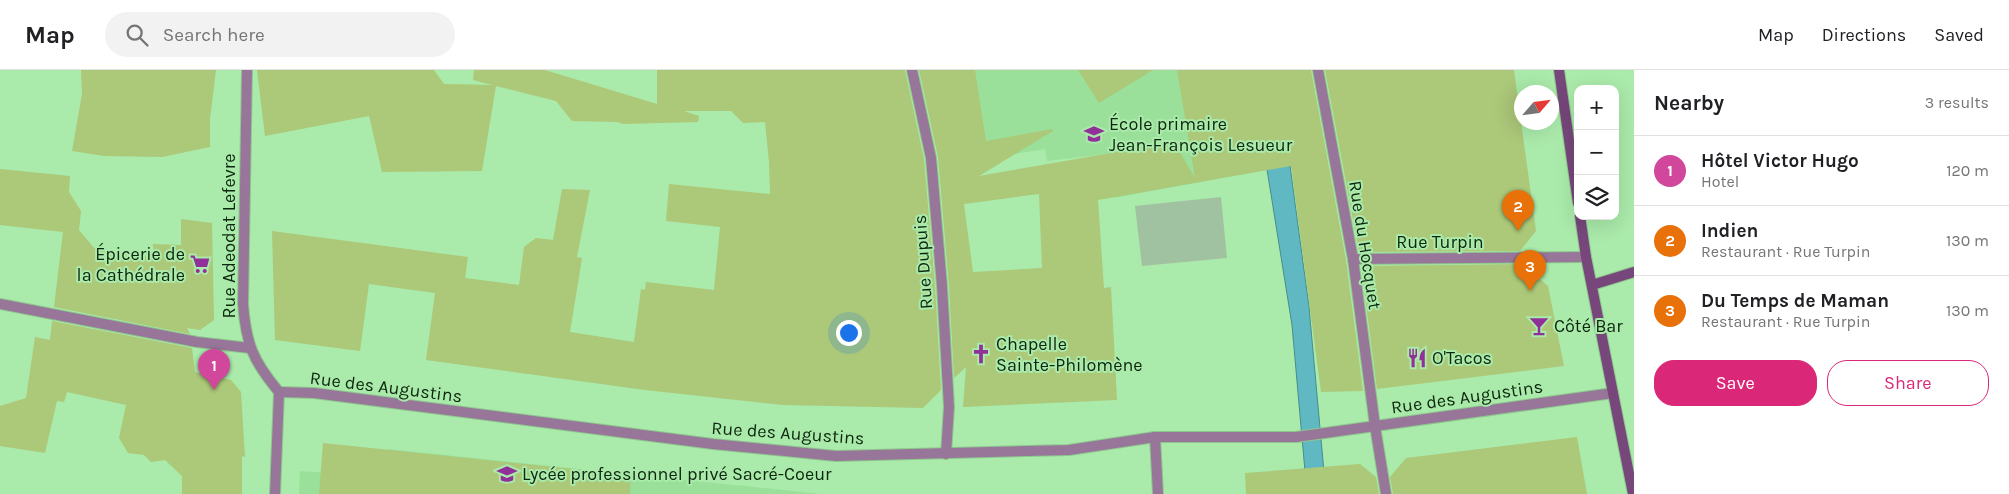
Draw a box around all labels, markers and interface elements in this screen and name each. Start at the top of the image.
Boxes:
search box [105,12,455,57]
text: Map [25,21,75,49]
icon: search [123,21,151,49]
text: Search here [163,24,265,46]
text: Map [1758,24,1794,46]
text: Directions [1822,24,1906,46]
text: Saved [1934,24,1984,46]
north arrow [1514,85,1559,130]
map controls [1574,85,1619,220]
button: + [1574,85,1619,130]
text: Nearby [1654,91,1724,115]
text: 3 results [1925,93,1989,112]
place label: École primaire Jean-François Lesueur [1109,112,1293,156]
school or university icon: École primaire Jean-François Lesueur [1083,123,1105,145]
button: − [1574,130,1619,175]
text: Hôtel Victor Hugo [1701,150,1859,172]
street label: Rue Adeodat Lefevre [218,153,240,319]
text: 1 [1667,161,1673,180]
text: 120 m [1946,161,1989,180]
text: Hotel [1701,172,1739,191]
button: layers [1574,175,1619,220]
street label: Rue du Hocquet [1344,179,1386,311]
pin: 2 [1502,190,1534,231]
street label: Rue Dupuis [909,214,937,310]
text: Indien [1701,220,1758,242]
street label: Rue Turpin [1396,231,1484,253]
text: 2 [1665,231,1675,250]
text: 130 m [1946,231,1989,250]
place label: Épicerie de la Cathédrale [77,242,185,286]
text: Restaurant · Rue Turpin [1701,242,1870,261]
pin: 3 [1514,250,1546,291]
supermarket icon: Épicerie de la Cathédrale [189,253,211,275]
text: Du Temps de Maman [1701,290,1889,312]
text: 3 [1665,301,1675,320]
text: 130 m [1946,301,1989,320]
text: Restaurant · Rue Turpin [1701,312,1870,331]
bar icon: Côté Bar [1528,315,1550,337]
place label: Côté Bar [1554,315,1623,337]
your location [836,320,862,346]
place label: Chapelle Sainte-Philomène [996,333,1143,376]
church icon: Chapelle Sainte-Philomène [970,343,992,365]
restaurant icon: O'Tacos [1406,347,1428,369]
place label: O'Tacos [1432,347,1492,369]
pin: 1 [198,349,230,390]
button: Save [1654,360,1817,406]
button: Share [1827,360,1989,406]
street label: Rue des Augustins [309,367,463,407]
street label: Rue des Augustins [1390,375,1544,419]
street label: Rue des Augustins [711,417,865,449]
school or university icon: Lycée professionnel privé Sacré-Coeur [496,463,518,485]
place label: Lycée professionnel privé Sacré-Coeur [522,463,832,485]

